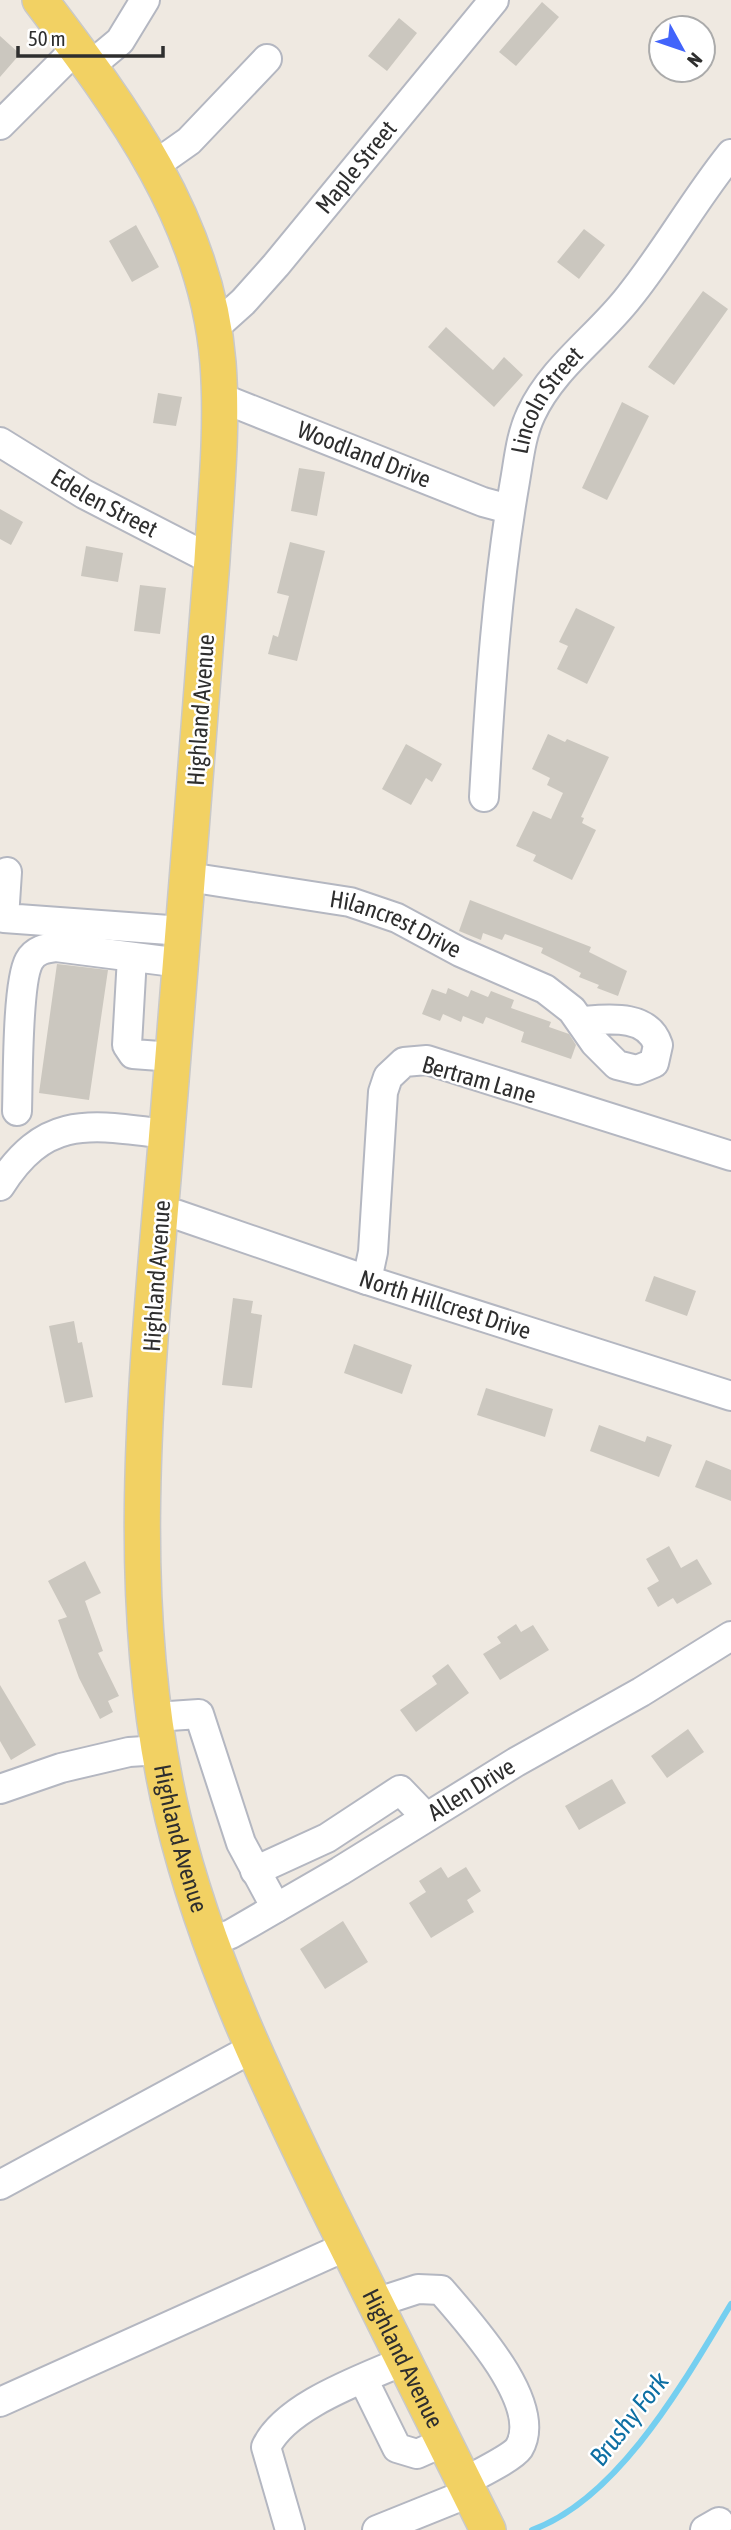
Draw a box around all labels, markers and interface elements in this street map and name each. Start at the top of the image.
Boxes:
scale bar [18,14,163,58]
north arrow [647,14,717,84]
text: 50 m [28,26,66,50]
text: N [683,49,707,71]
street label: Maple Street [310,115,402,219]
street label: Lincoln Street [506,341,588,456]
street label: Woodland Drive [294,416,435,493]
street label: Edelen Street [46,463,162,543]
street label: Highland Avenue [182,633,219,787]
street label: Hilancrest Drive [328,885,466,963]
street label: Bertram Lane [419,1050,539,1109]
street label: Highland Avenue [138,1199,175,1353]
street label: North Hillcrest Drive [356,1264,534,1344]
street label: Allen Drive [423,1752,519,1826]
street label: Highland Avenue [149,1762,213,1916]
street label: Highland Avenue [357,2284,449,2432]
water label: Brushy Fork [583,2366,675,2472]

